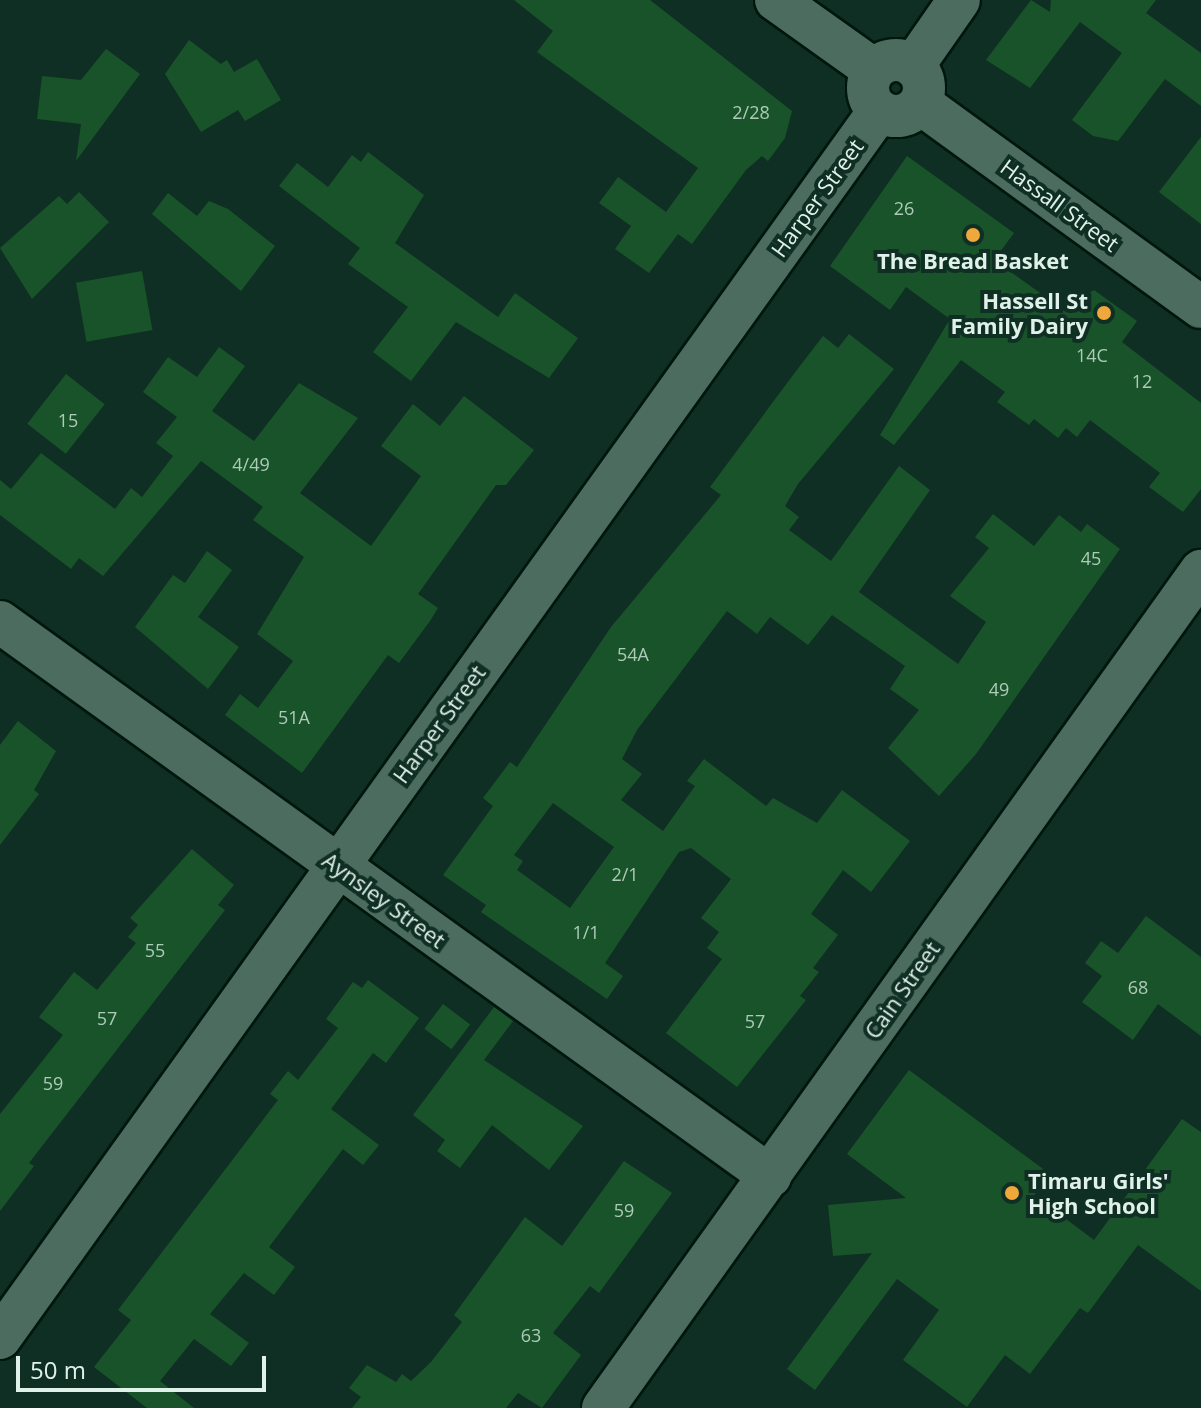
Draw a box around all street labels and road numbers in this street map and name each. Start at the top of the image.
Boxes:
street label: Harper Street [765,134,869,262]
street label: Hassall Street [996,153,1124,257]
street label: Harper Street [387,660,491,788]
street label: Aynsley Street [318,847,450,953]
street label: Cain Street [859,936,945,1044]

